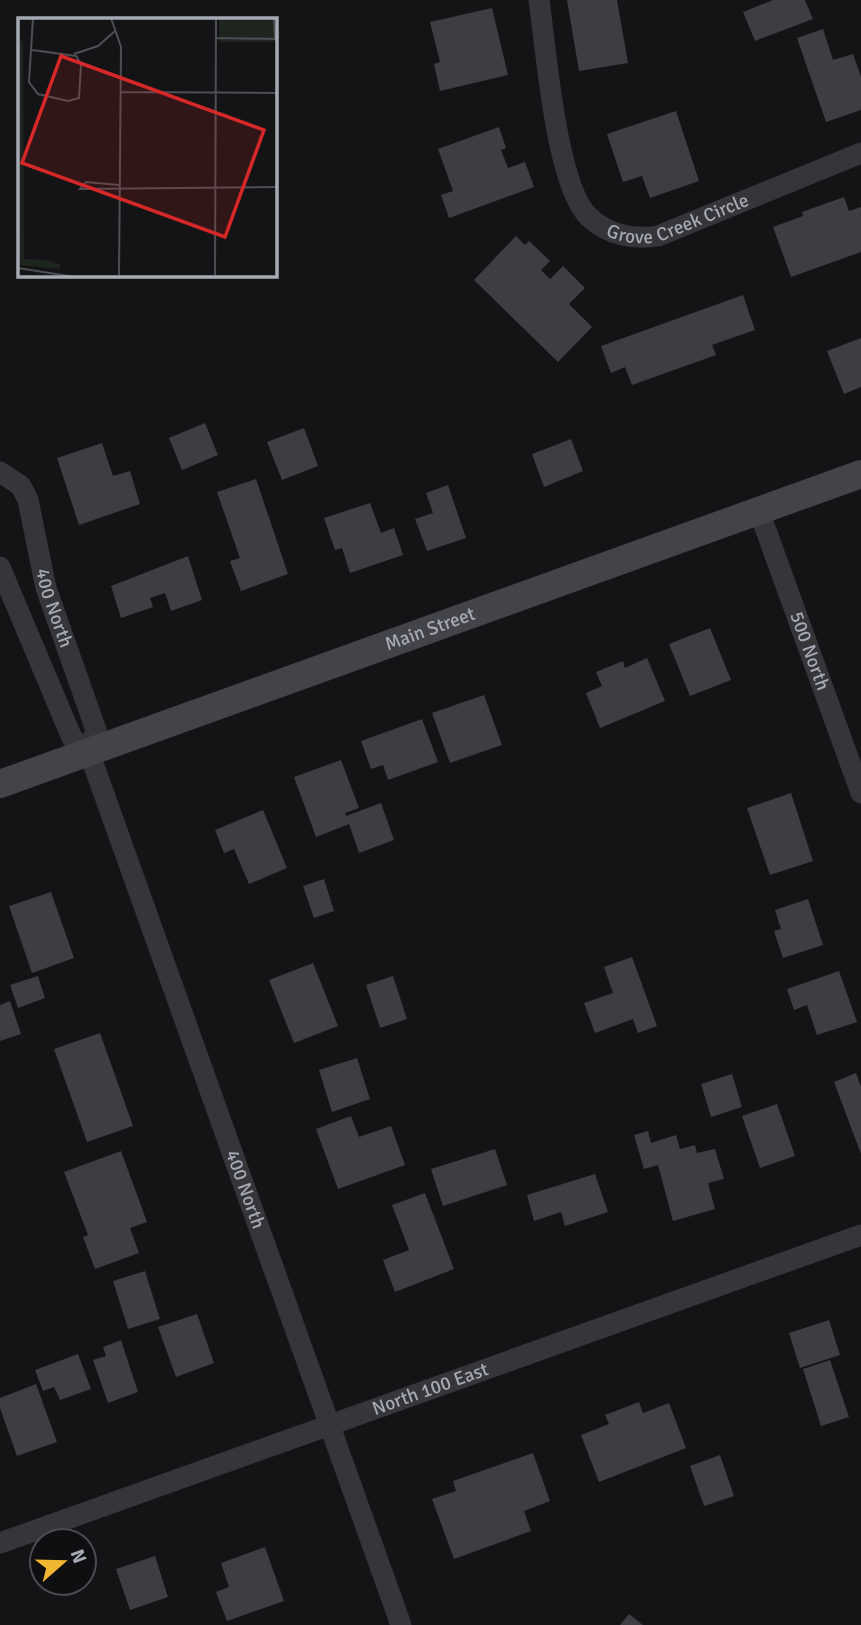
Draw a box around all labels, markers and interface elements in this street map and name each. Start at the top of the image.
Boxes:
inset map [18,18,276,276]
street label: Grove Creek Circle [603,188,752,249]
street label: 400 North [30,566,78,651]
street label: Main Street [382,602,479,656]
street label: 500 North [784,608,835,694]
street label: 400 North [220,1147,270,1232]
street label: North 100 East [369,1357,492,1421]
north arrow [28,1527,98,1597]
text: N [64,1546,92,1567]

